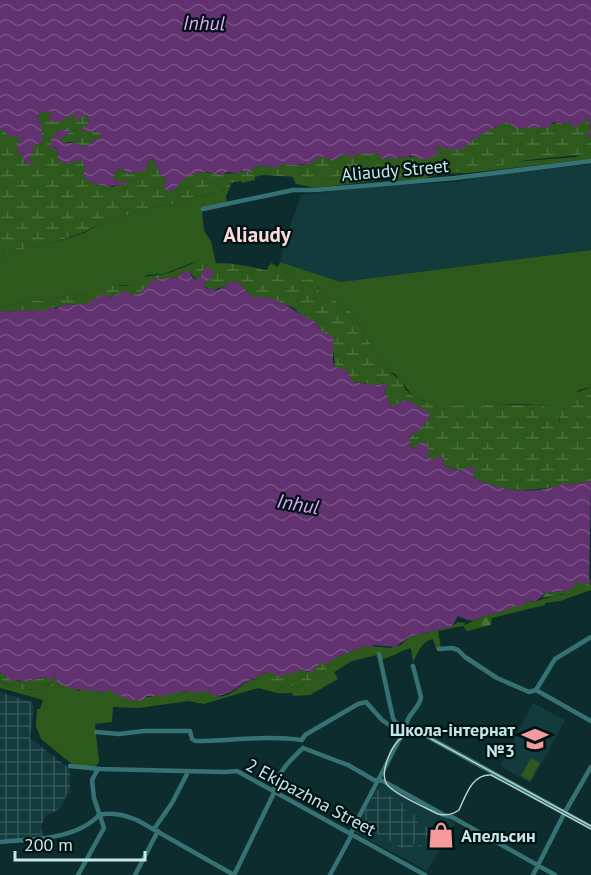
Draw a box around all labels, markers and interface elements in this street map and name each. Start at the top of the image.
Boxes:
water label: Inhul [183,10,226,36]
street label: Aliaudy Street [340,154,450,186]
district label: Aliaudy [223,221,292,248]
water label: Inhul [275,488,322,521]
place label: Школа-інтернат №3 [390,718,515,762]
school or university icon: Школа-інтернат №3 [520,724,550,754]
street label: 2 Ekipazhna Street [242,753,380,841]
shop icon: Апельсин [426,820,456,850]
scale bar [15,824,146,862]
place label: Апельсин [461,824,536,847]
text: 200 m [24,833,73,856]

